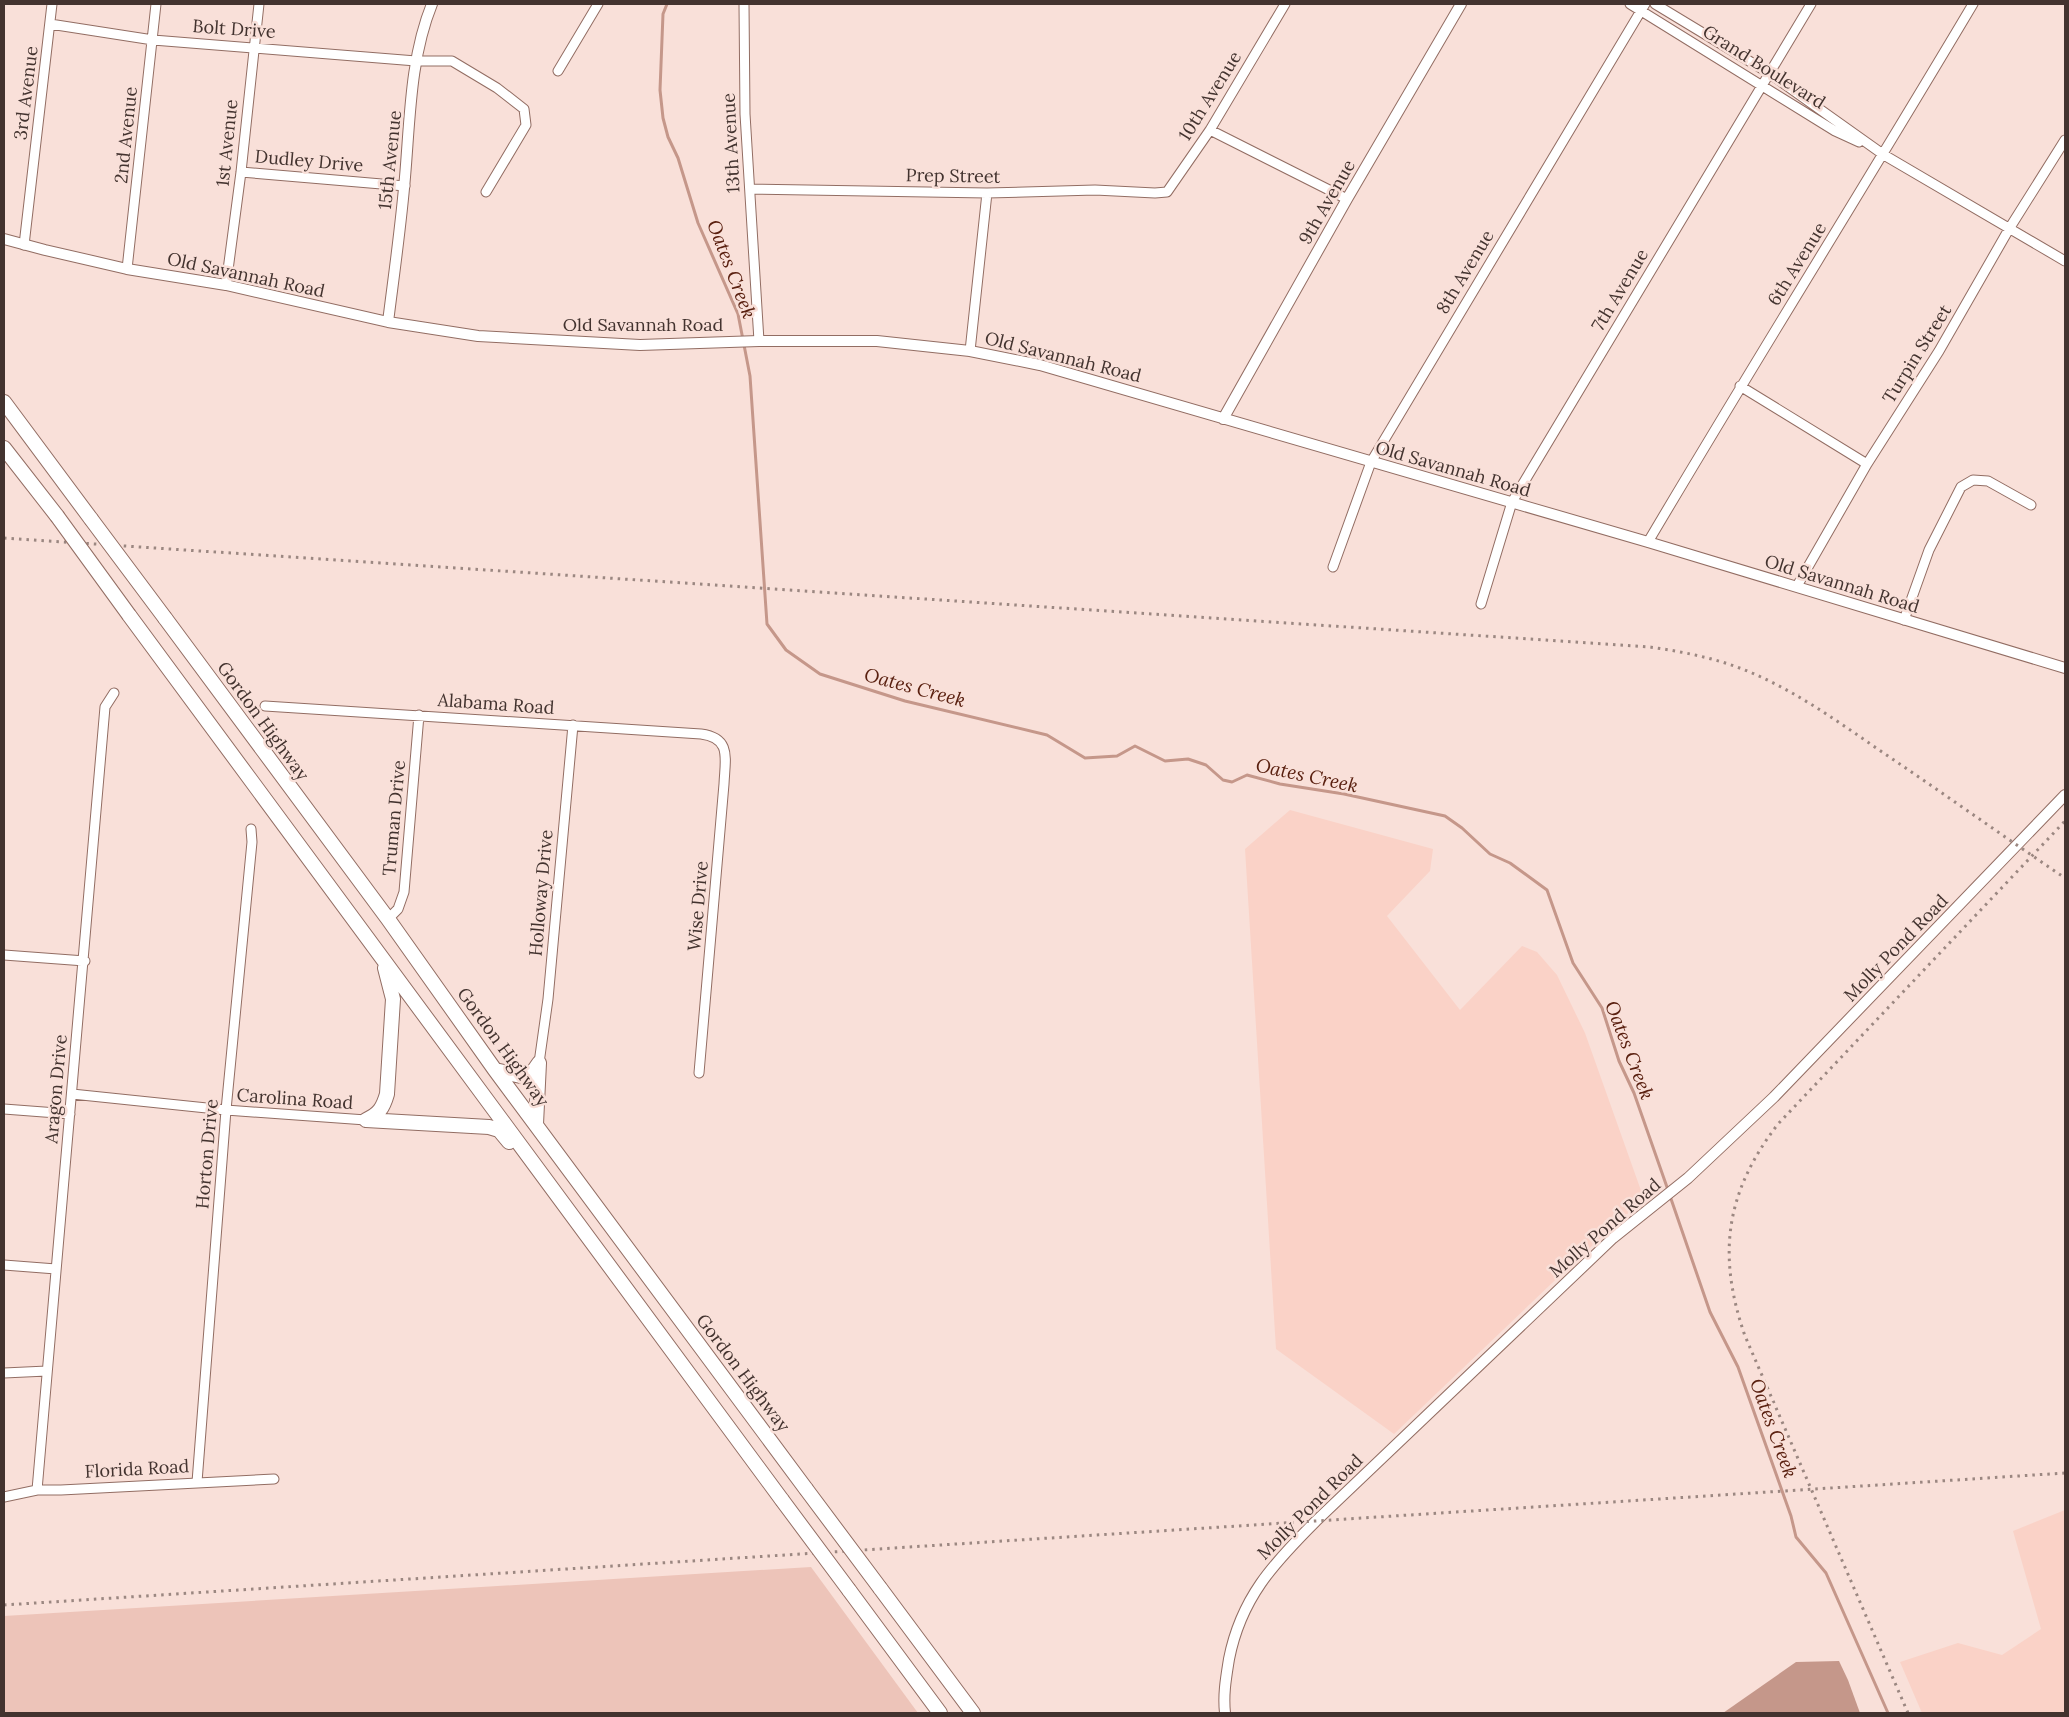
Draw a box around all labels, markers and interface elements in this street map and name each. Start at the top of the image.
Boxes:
street label: Bolt Drive [192,14,277,43]
street label: Grand Boulevard [1698,20,1830,114]
street label: 3rd Avenue [8,45,43,141]
street label: 10th Avenue [1173,46,1246,145]
street label: 2nd Avenue [109,85,142,184]
street label: 13th Avenue [716,92,745,194]
street label: 1st Avenue [210,98,243,188]
street label: 15th Avenue [373,109,406,211]
street label: Dudley Drive [254,144,364,177]
street label: 9th Avenue [1293,155,1360,248]
street label: Prep Street [905,163,1001,188]
water label: Oates Creek [702,216,762,322]
street label: 6th Avenue [1762,218,1831,310]
street label: 8th Avenue [1431,225,1499,318]
street label: 7th Avenue [1586,244,1653,335]
street label: Old Savannah Road [165,247,327,303]
street label: Turpin Street [1877,300,1956,407]
street label: Old Savannah Road [563,313,724,336]
street label: Old Savannah Road [982,326,1144,387]
street label: Old Savannah Road [1373,435,1534,502]
street label: Old Savannah Road [1762,549,1923,618]
street label: Gordon Highway [212,657,315,785]
water label: Oates Creek [862,662,968,712]
street label: Alabama Road [436,688,555,719]
water label: Oates Creek [1254,752,1360,798]
street label: Truman Drive [377,759,410,877]
street label: Holloway Drive [524,828,558,957]
street label: Wise Drive [682,860,713,952]
street label: Molly Pond Road [1839,889,1953,1006]
street label: Gordon Highway [452,983,555,1111]
water label: Oates Creek [1600,997,1660,1103]
street label: Aragon Drive [39,1033,72,1145]
street label: Carolina Road [236,1083,354,1114]
street label: Horton Drive [190,1098,223,1210]
street label: Molly Pond Road [1544,1173,1665,1282]
street label: Gordon Highway [692,1309,796,1437]
water label: Oates Creek [1745,1375,1803,1481]
street label: Molly Pond Road [1252,1449,1368,1564]
street label: Florida Road [84,1454,190,1483]

